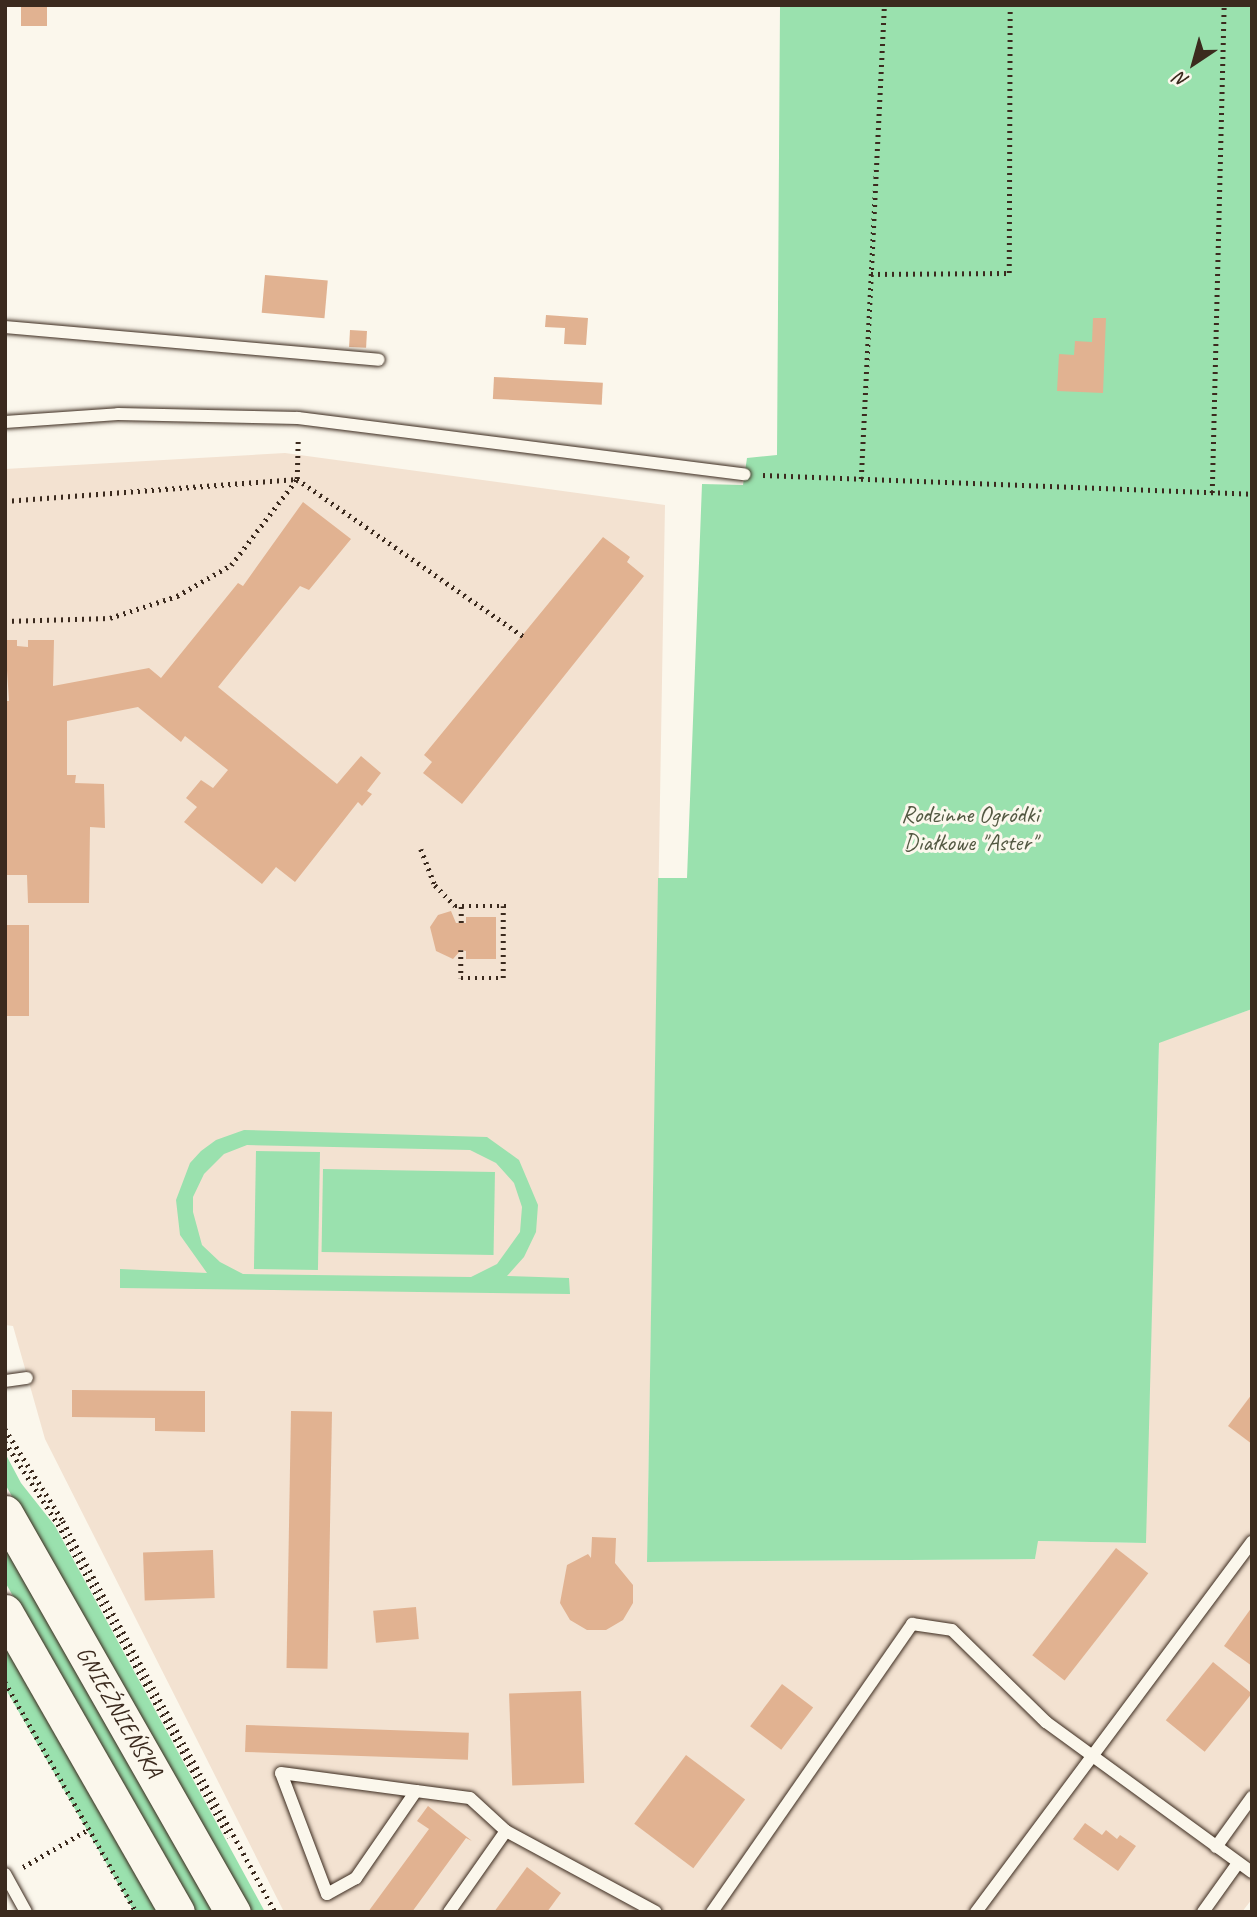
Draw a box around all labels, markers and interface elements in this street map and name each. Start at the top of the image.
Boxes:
north arrow [1159,28,1229,98]
text: N [1170,67,1193,93]
park label: Rodzinne Ogródki Diałkowe "Aster" [901,801,1039,857]
street label: GNIEŹNIEŃSKA [70,1641,168,1783]

